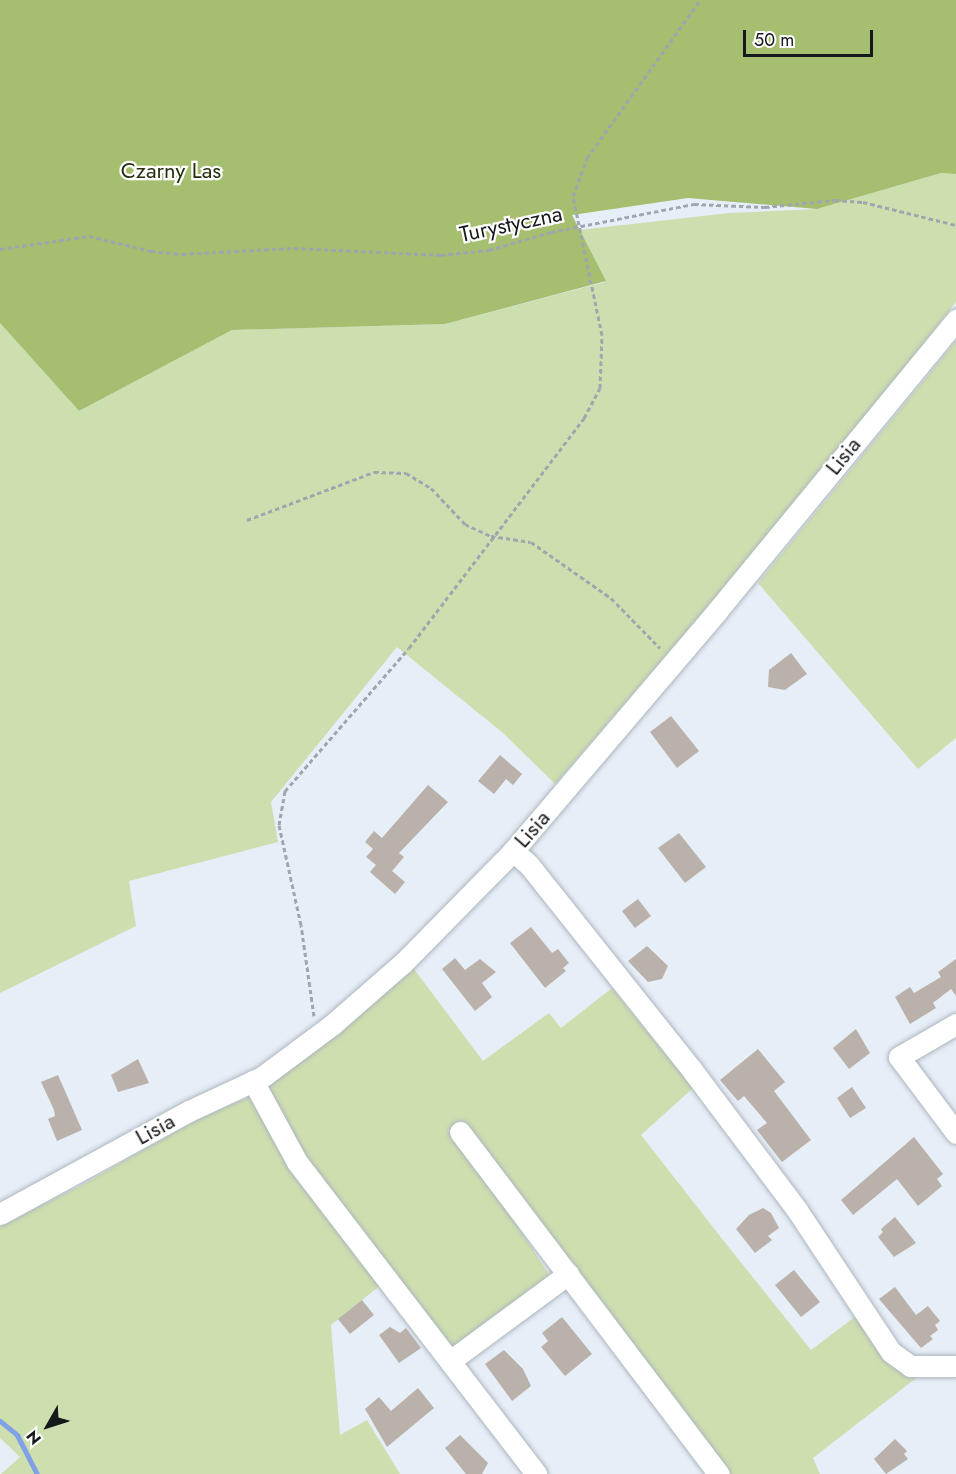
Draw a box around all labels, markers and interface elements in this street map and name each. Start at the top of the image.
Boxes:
scale bar [746,18,876,56]
text: 50 m [754,27,794,53]
park label: Czarny Las [121,158,221,184]
street label: Turystyczna [457,200,565,248]
street label: Lisia [820,432,866,480]
street label: Lisia [509,805,555,853]
street label: Lisia [131,1108,179,1150]
north arrow [18,1396,78,1456]
text: N [21,1425,47,1450]

